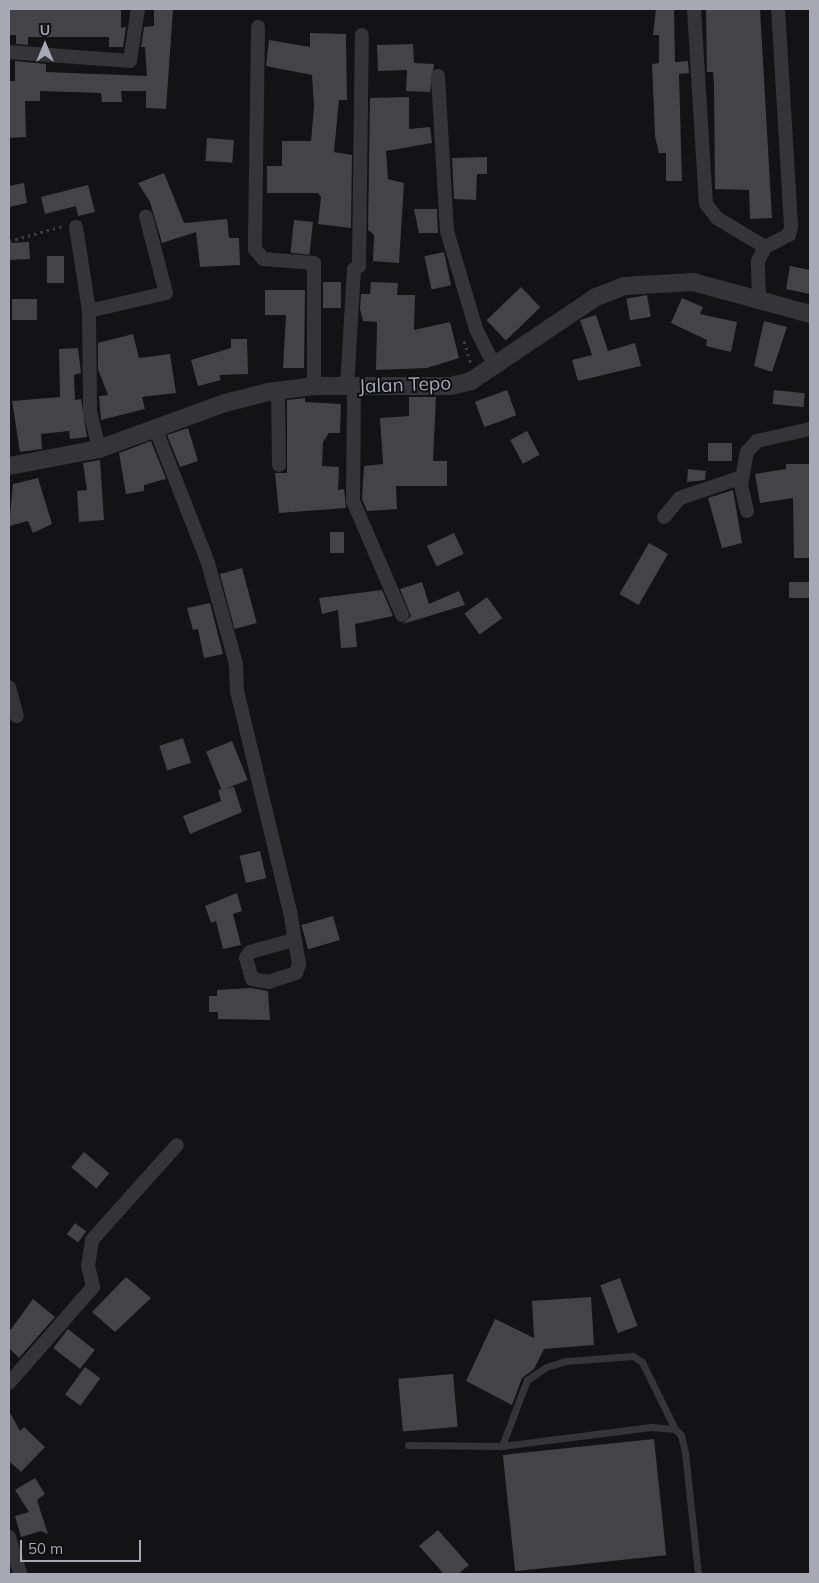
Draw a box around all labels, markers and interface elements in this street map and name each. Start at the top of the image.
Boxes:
north arrow [20,20,70,70]
text: U [40,21,50,39]
street label: Jalan Tepo [358,372,452,398]
scale bar [22,1530,144,1562]
text: 50 m [28,1539,63,1558]

